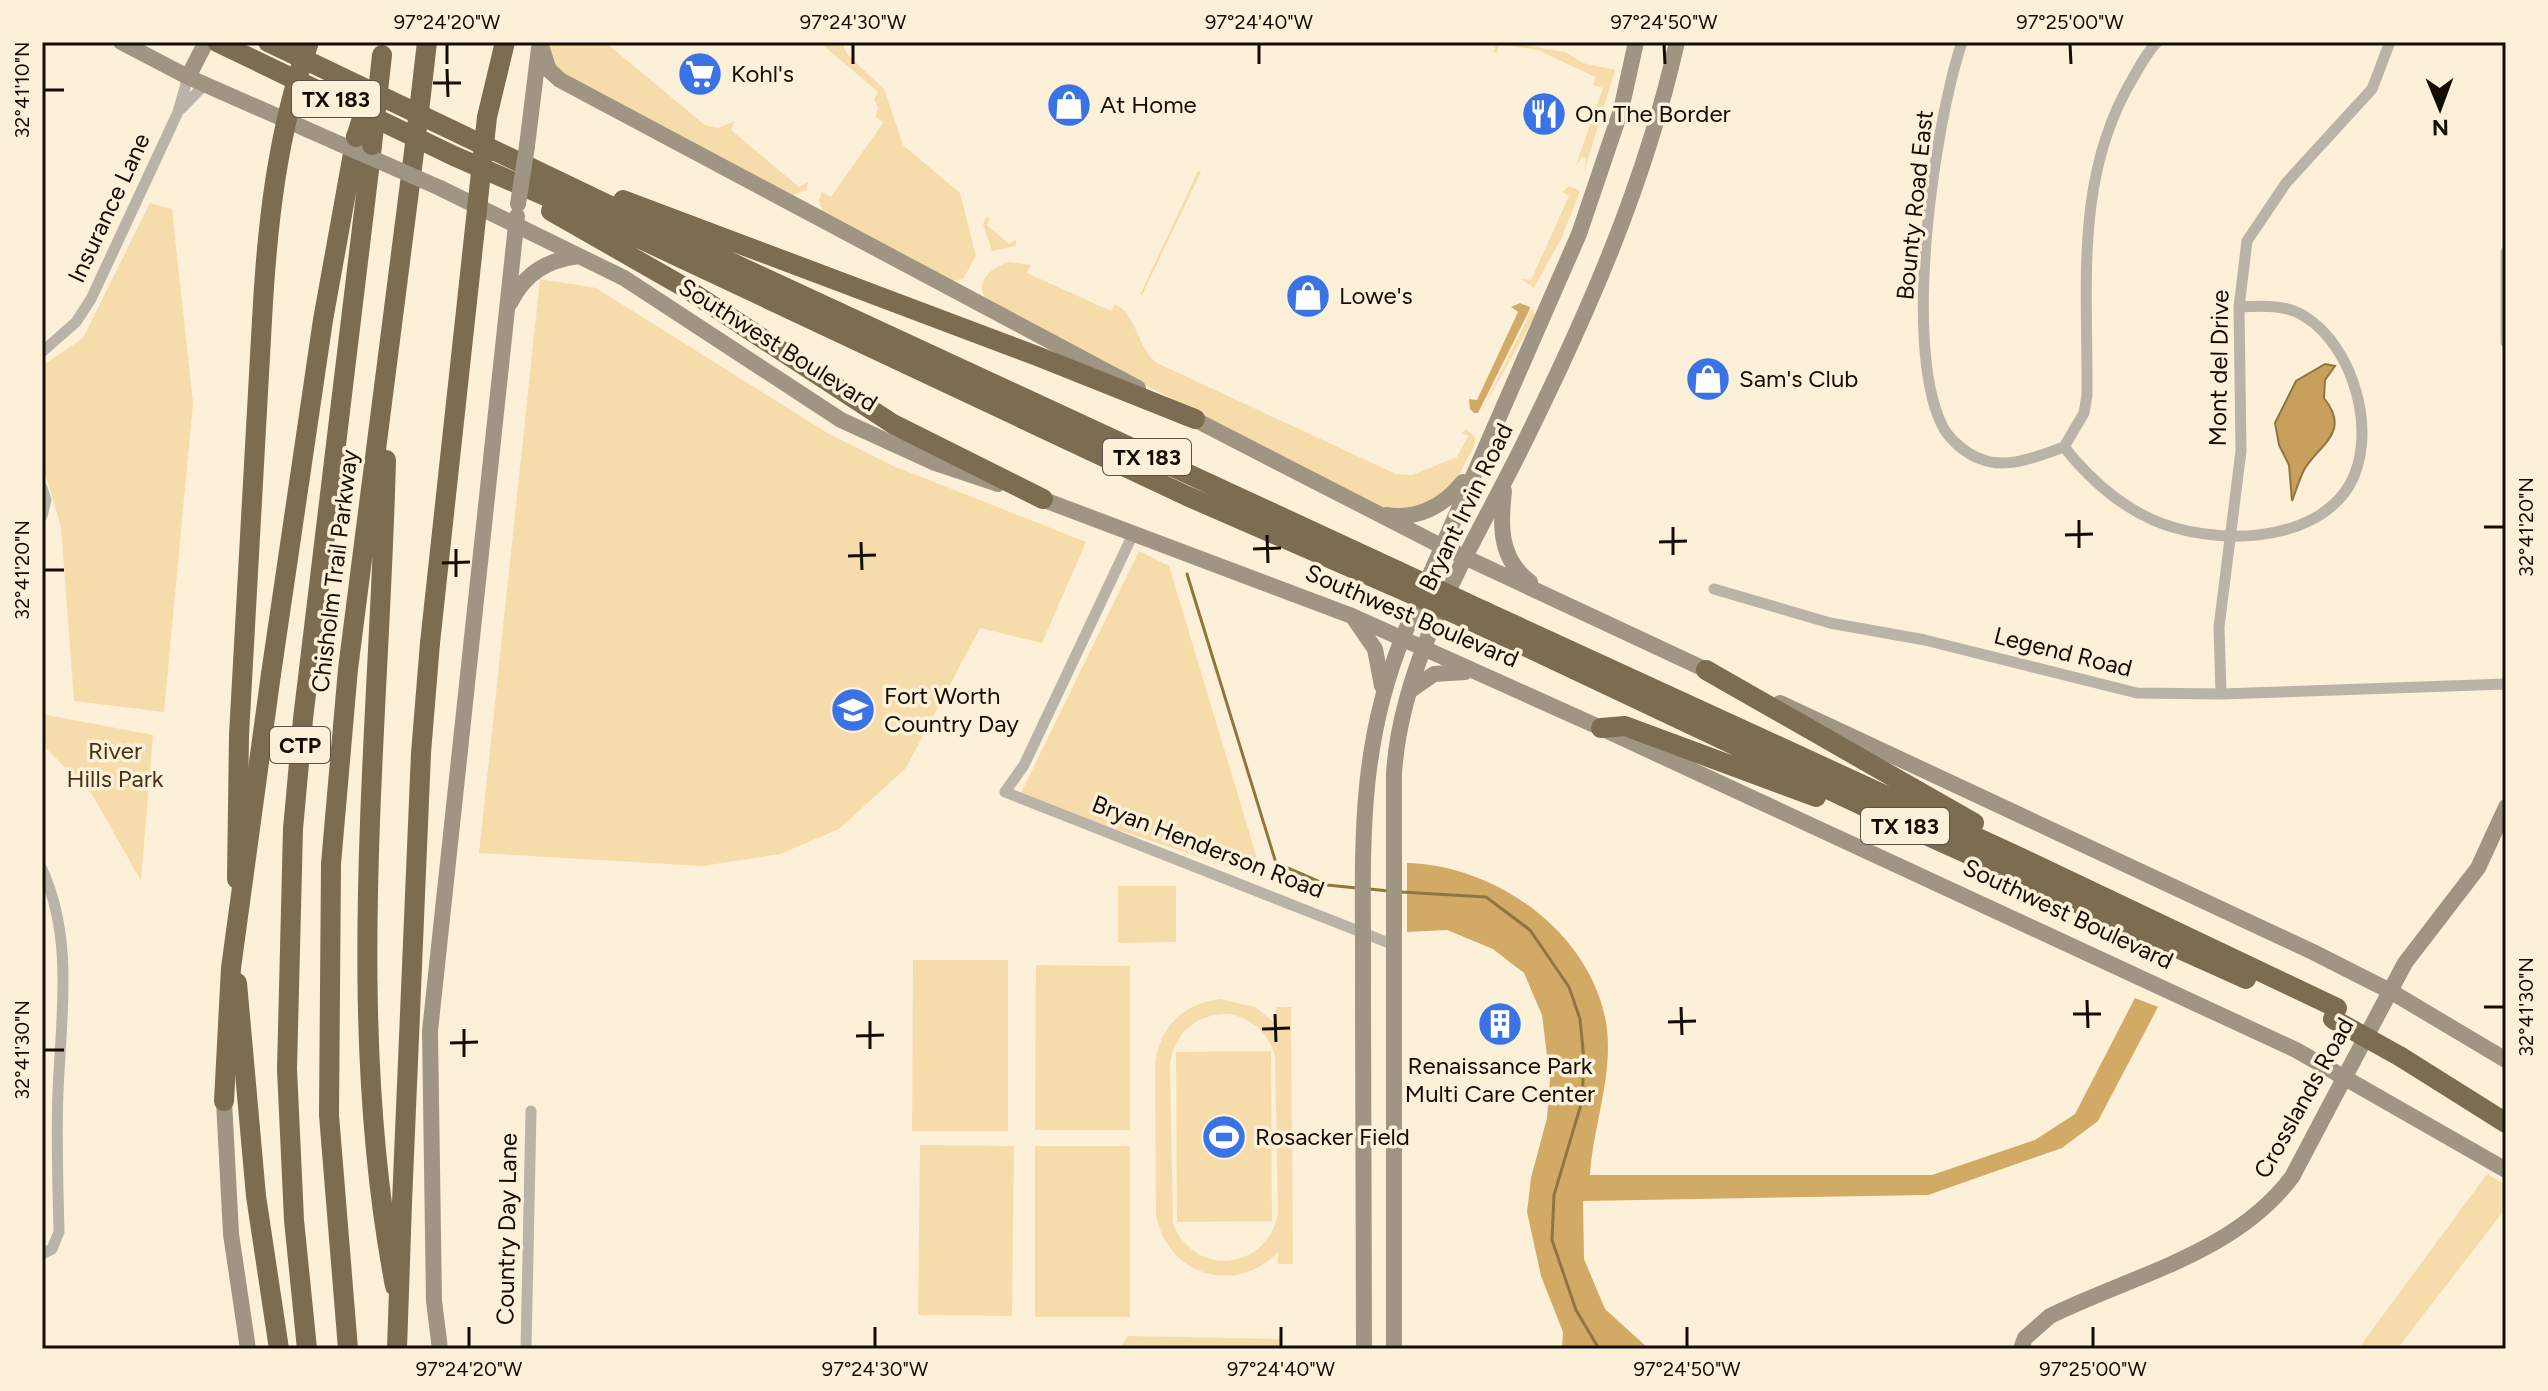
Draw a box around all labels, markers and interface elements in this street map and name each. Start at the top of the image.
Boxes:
text: 97°24'20"W [394,10,500,34]
text: 97°24'30"W [800,10,906,34]
text: 97°24'40"W [1205,10,1313,34]
text: 97°24'50"W [1611,10,1717,34]
text: 97°25'00"W [2016,10,2124,34]
text: 32°41'10"N [10,41,34,139]
supermarket icon: Kohl's [676,50,724,98]
place label: Kohl's [731,59,794,88]
north arrow [2400,68,2480,148]
road number: TX 183 [292,81,380,117]
shop icon: At Home [1045,81,1093,129]
place label: At Home [1100,90,1197,119]
restaurant icon: On The Border [1520,90,1568,138]
place label: On The Border [1575,99,1731,128]
street label: Bounty Road East [1890,109,1939,301]
text: N [2432,114,2449,141]
street label: Insurance Lane [61,128,156,287]
street label: Southwest Boulevard [674,272,883,417]
shop icon: Lowe's [1284,272,1332,320]
place label: Lowe's [1339,281,1413,310]
street label: Mont del Drive [2203,290,2234,446]
shop icon: Sam's Club [1684,355,1732,403]
place label: Sam's Club [1739,364,1858,393]
street label: Bryant Irvin Road [1412,418,1519,595]
road number: TX 183 [1103,439,1191,475]
street label: Chisholm Trail Parkway [305,447,364,694]
text: 32°41'20"N [2514,477,2538,577]
text: 32°41'20"N [10,520,34,620]
street label: Southwest Boulevard [1301,557,1523,674]
street label: Legend Road [1991,620,2135,683]
place label: Fort Worth Country Day [884,681,1019,738]
school or university icon: Fort Worth Country Day [829,686,877,734]
road number: CTP [270,727,330,763]
park label: River Hills Park [67,736,164,793]
street label: Bryan Henderson Road [1088,789,1328,904]
road number: TX 183 [1861,808,1949,844]
street label: Southwest Boulevard [1958,852,2178,975]
text: 32°41'30"N [2514,957,2538,1057]
text: 32°41'30"N [10,1000,34,1100]
building icon: Renaissance Park Multi Care Center [1476,1000,1524,1048]
street label: Crosslands Road [2247,1012,2360,1183]
place label: Renaissance Park Multi Care Center [1405,1051,1595,1108]
sports icon: Rosacker Field [1200,1113,1248,1161]
place label: Rosacker Field [1255,1122,1410,1151]
street label: Country Day Lane [490,1133,523,1325]
text: 97°24'20"W [416,1357,522,1381]
text: 97°24'30"W [822,1357,928,1381]
text: 97°24'40"W [1227,1357,1335,1381]
text: 97°24'50"W [1634,1357,1740,1381]
text: 97°25'00"W [2039,1357,2147,1381]

